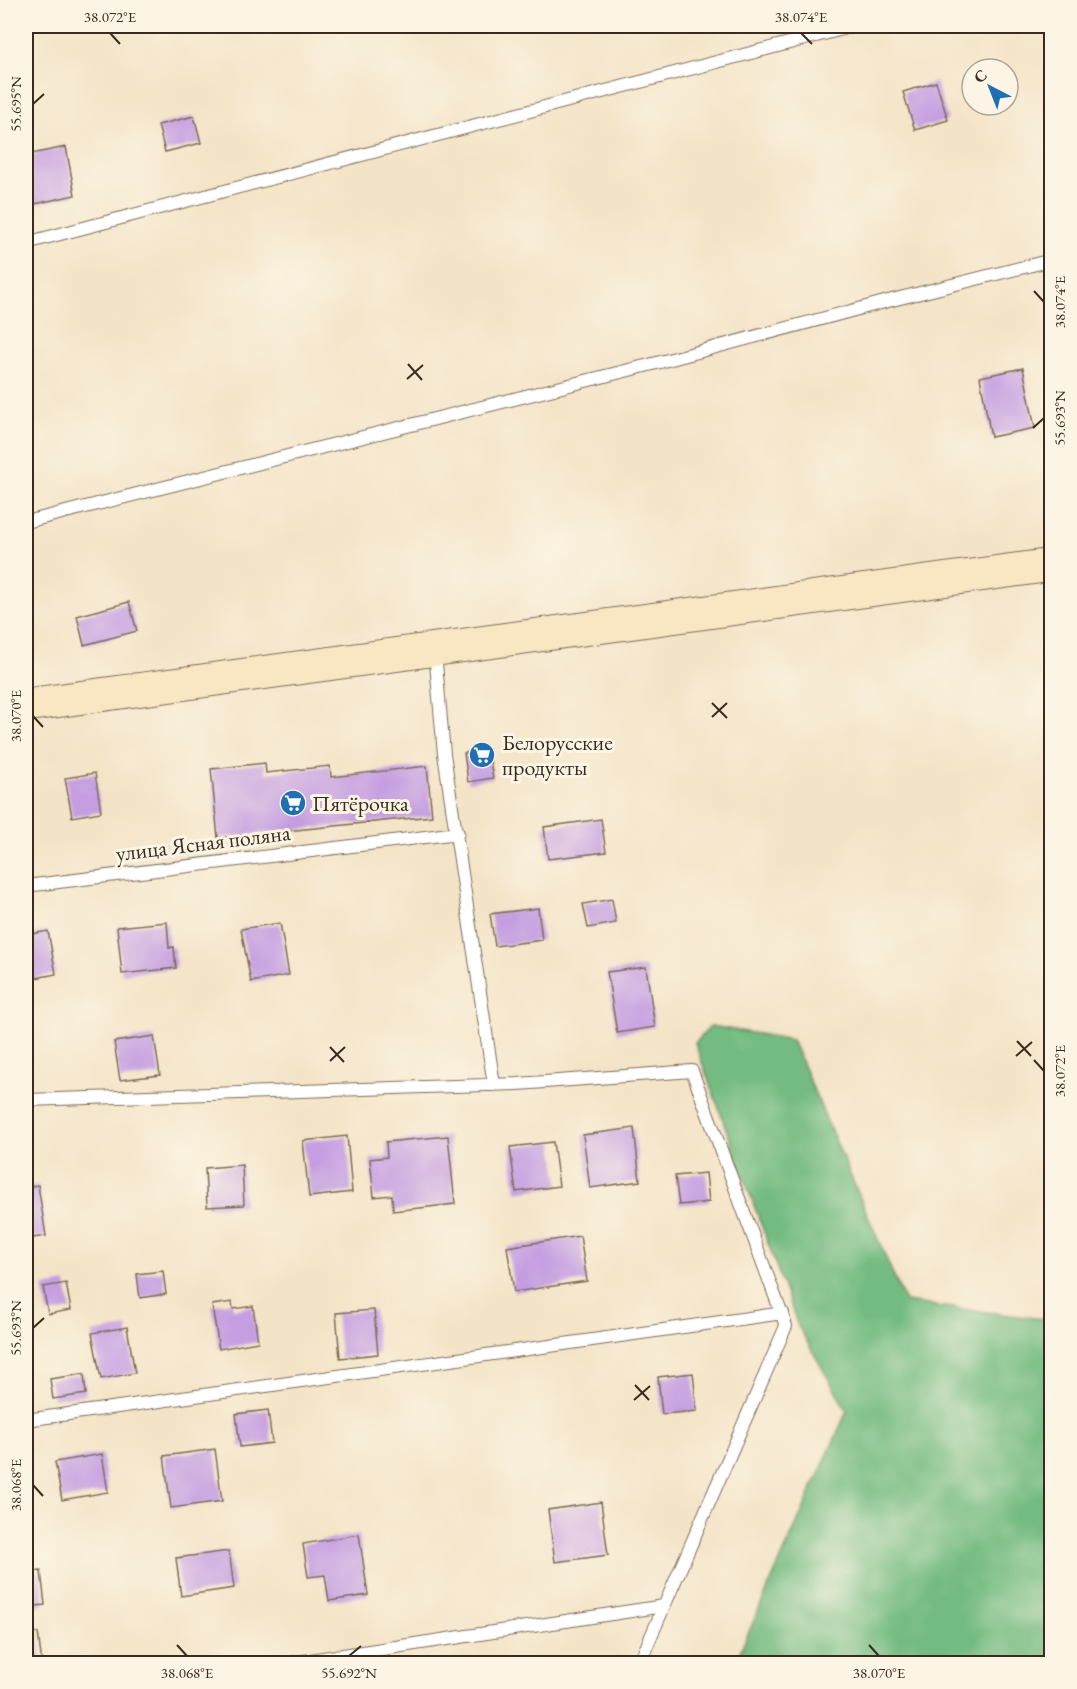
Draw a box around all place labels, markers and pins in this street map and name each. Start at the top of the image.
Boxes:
place label: Белорусские продукты [502,728,613,782]
supermarket icon: Белорусские продукты [467,740,497,770]
supermarket icon: Пятёрочка [278,788,308,818]
place label: Пятёрочка [312,789,409,818]

